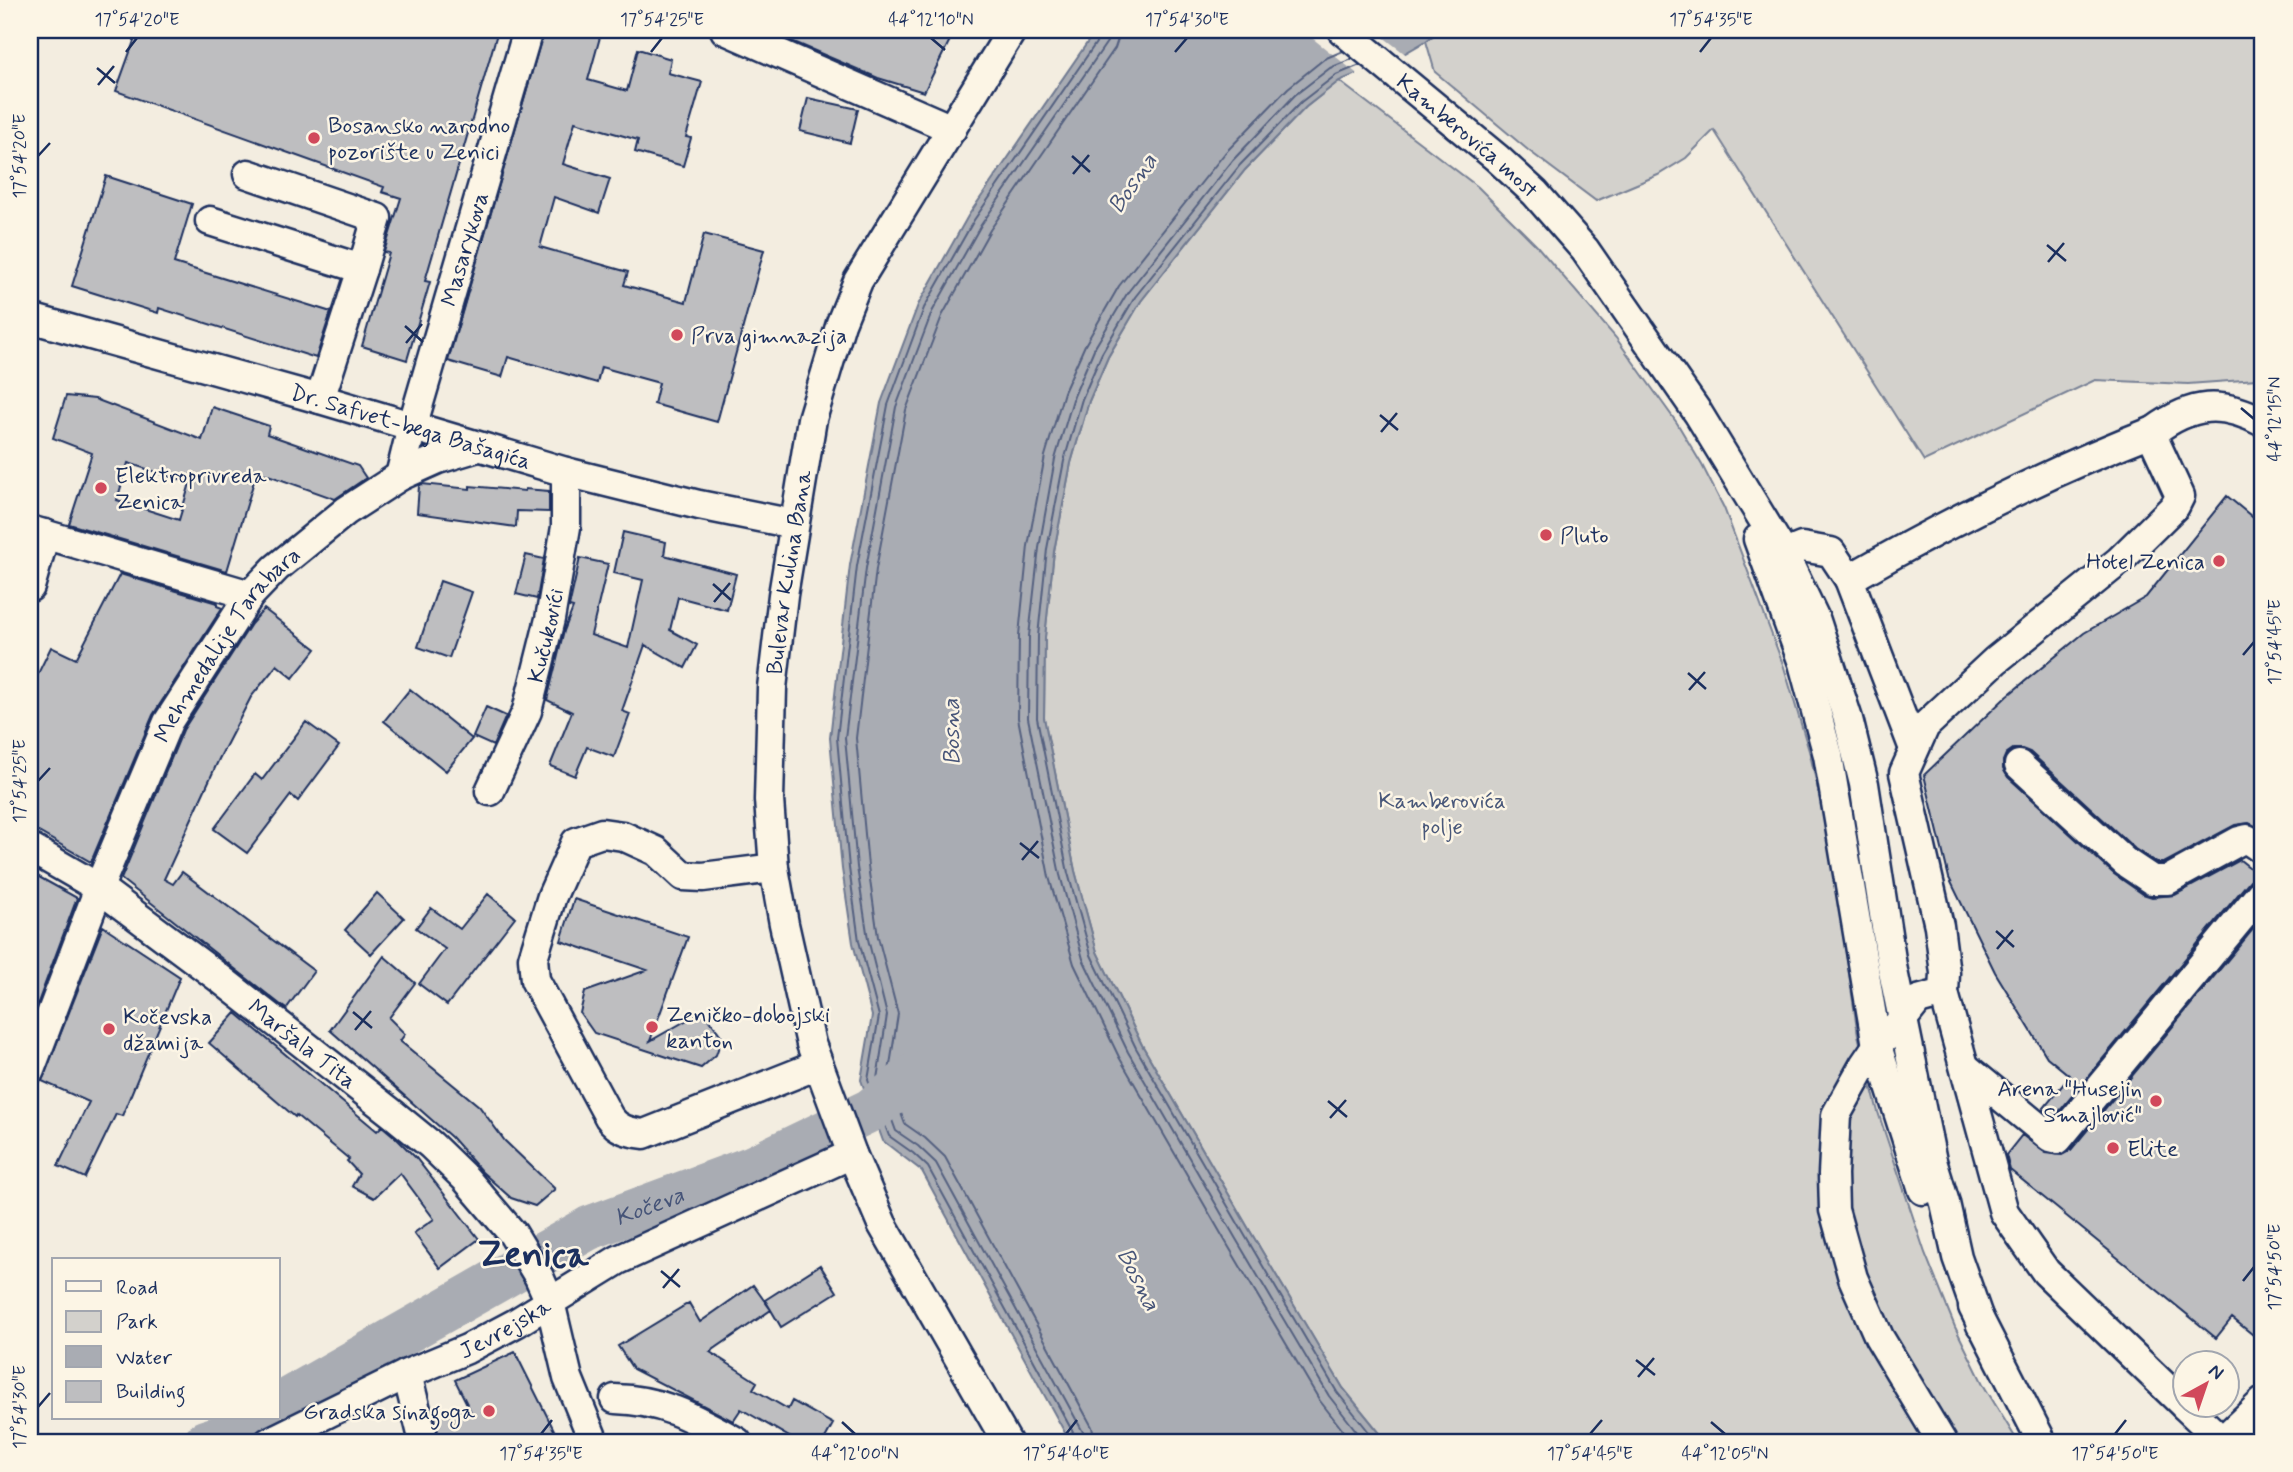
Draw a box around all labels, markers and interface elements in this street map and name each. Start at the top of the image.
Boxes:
text: 17°54'20"E [95,8,179,32]
text: 17°54'25"E [620,8,704,32]
text: 44°12'10"N [888,8,974,32]
text: 17°54'30"E [1145,8,1229,32]
text: 17°54'35"E [1669,8,1753,32]
street label: Kamberovića most [1389,68,1544,206]
place label: Bosansko narodno pozorište u Zenici [328,112,510,168]
text: 17°54'20"E [8,114,32,198]
marker: Bosansko narodno pozorište u Zenici [306,130,322,146]
water label: Bosna [1101,148,1165,220]
street label: Masarykova [435,189,497,310]
place label: Prva gimnazija [691,322,847,352]
marker: Prva gimnazija [669,327,685,343]
text: 44°12'15"N [2263,376,2287,462]
street label: Dr. Safvet-bega Bašagića [287,378,534,478]
place label: Elektroprivreda Zenica [115,462,267,518]
street label: Bulevar Kulina Bana [761,468,820,676]
marker: Elektroprivreda Zenica [93,480,109,496]
place label: Pluto [1560,522,1609,552]
marker: Pluto [1538,527,1554,543]
street label: Mehmedalije Tarabara [148,541,308,747]
place label: Hotel Zenica [2086,548,2205,578]
marker: Hotel Zenica [2211,553,2227,569]
street label: Kučukovići [522,586,572,686]
text: 17°54'45"E [2263,599,2287,685]
water label: Bosna [936,698,969,765]
text: 17°54'25"E [8,739,32,823]
park label: Kamberovića polje [1378,787,1506,843]
street label: Maršala Tita [241,993,362,1097]
place label: Zeničko-dobojski kanton [666,1001,830,1057]
place label: Kočevska džamija [123,1003,212,1059]
marker: Zeničko-dobojski kanton [644,1019,660,1035]
marker: Kočevska džamija [101,1021,117,1037]
place label: Arena "Husejin Smajlović" [1997,1075,2142,1131]
marker: Arena "Husejin Smajlović" [2148,1093,2164,1109]
place label: Elite [2127,1135,2178,1165]
marker: Elite [2105,1140,2121,1156]
water label: Kočeva [611,1180,689,1234]
text: 17°54'50"E [2263,1224,2287,1310]
district label: Zenica [478,1232,589,1280]
water label: Bosna [1109,1243,1167,1317]
legend [52,1258,280,1420]
text: Road [116,1274,158,1302]
street label: Jevrejska [456,1292,557,1367]
text: Park [116,1308,158,1336]
text: Water [116,1344,172,1372]
north arrow [2170,1350,2240,1420]
text: N [2203,1358,2229,1386]
text: 17°54'30"E [8,1365,32,1449]
text: Building [116,1378,186,1408]
place label: Gradska sinagoga [303,1398,475,1430]
marker: Gradska sinagoga [481,1403,497,1419]
text: 17°54'35"E [499,1442,583,1466]
text: 44°12'00"N [811,1442,899,1466]
text: 17°54'40"E [1023,1442,1109,1466]
text: 17°54'45"E [1547,1442,1633,1466]
text: 44°12'05"N [1681,1442,1769,1466]
text: 17°54'50"E [2072,1442,2158,1466]

